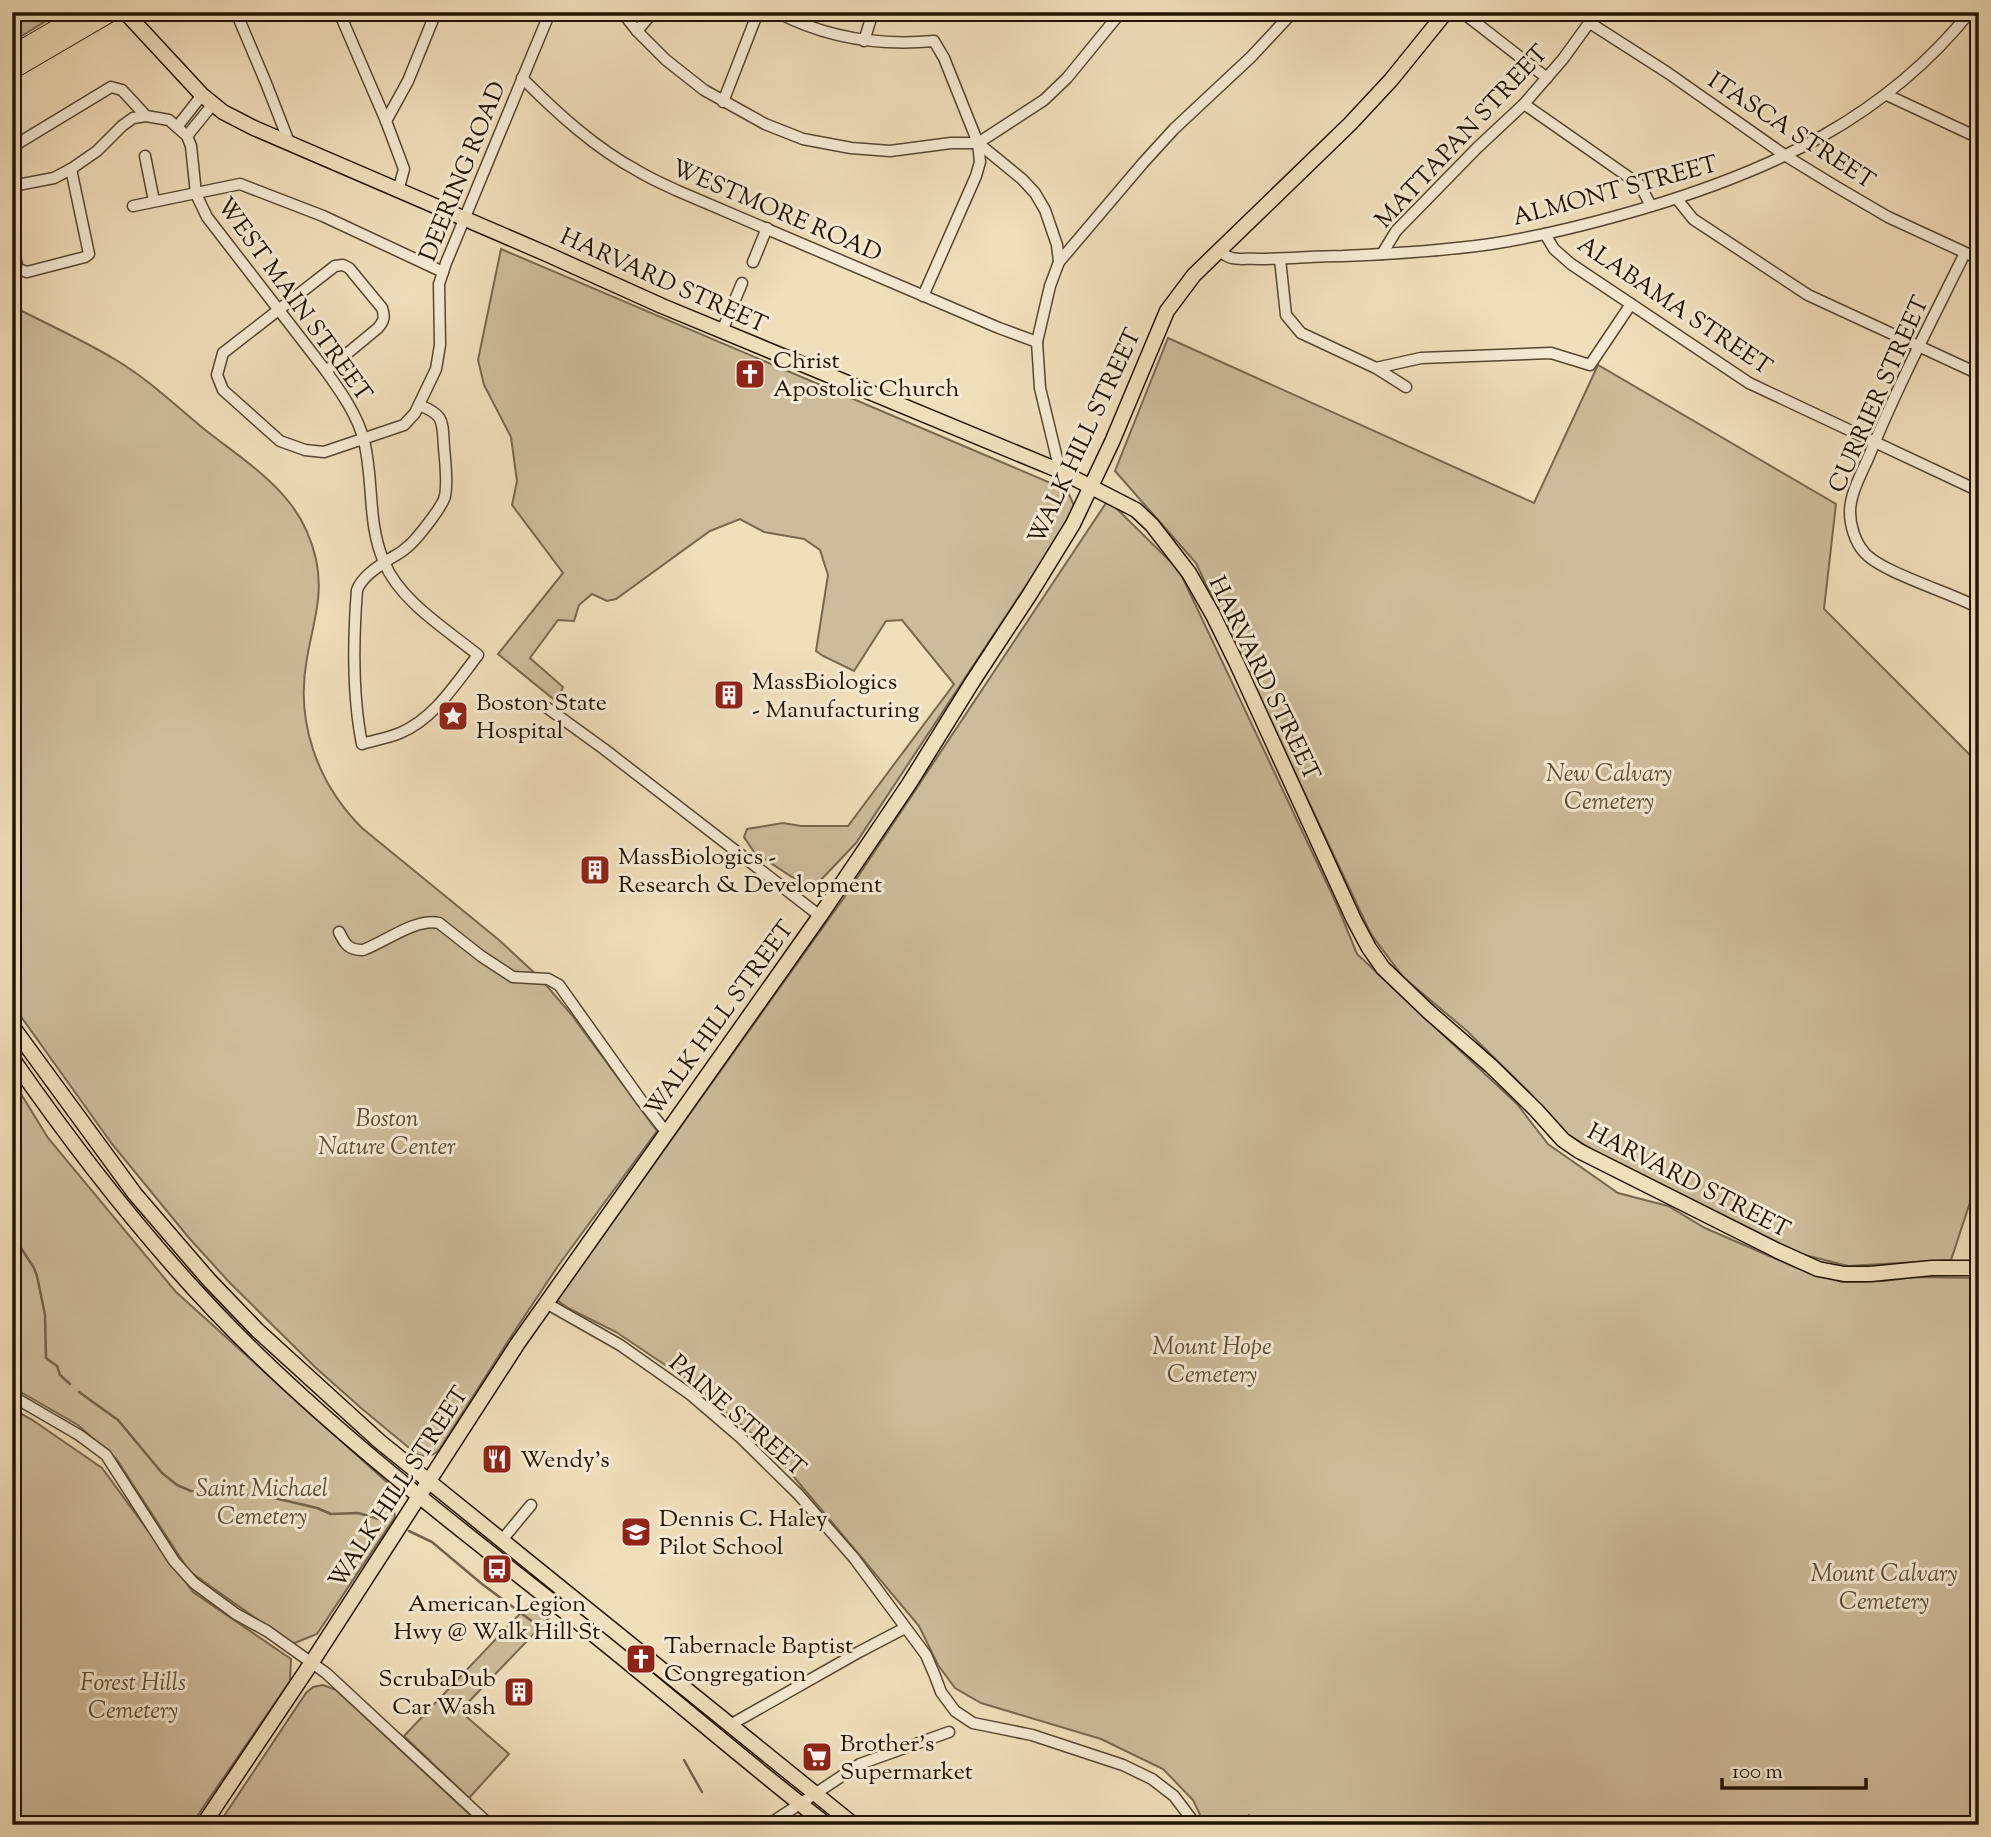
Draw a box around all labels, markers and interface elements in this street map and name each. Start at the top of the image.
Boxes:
street label: MATTAPAN STREET [1368,38,1557,237]
street label: ITASCA STREET [1701,65,1881,199]
street label: DEERING ROAD [412,77,515,267]
street label: ALMONT STREET [1509,148,1722,236]
street label: WESTMORE ROAD [666,152,887,272]
street label: WEST MAIN STREET [208,191,379,410]
street label: HARVARD STREET [554,221,772,343]
street label: ALABAMA STREET [1570,229,1778,385]
street label: CURRIER STREET [1821,291,1939,499]
street label: WALK HILL STREET [1021,323,1151,550]
place label: Christ Apostolic Church [773,345,960,407]
church icon: Christ Apostolic Church [733,357,767,391]
street label: HARVARD STREET [1199,571,1328,787]
place label: MassBiologics - Manufacturing [752,666,920,728]
building icon: MassBiologics - Manufacturing [712,678,746,712]
place label: Boston State Hospital [476,687,607,749]
place icon: Boston State Hospital [436,699,470,733]
park label: New Calvary Cemetery [1546,758,1672,820]
place label: MassBiologics - Research & Development [618,841,882,903]
building icon: MassBiologics - Research & Development [578,853,612,887]
street label: WALK HILL STREET [638,914,803,1124]
park label: Boston Nature Center [318,1103,456,1165]
street label: HARVARD STREET [1581,1116,1796,1248]
park label: Mount Hope Cemetery [1152,1331,1272,1393]
street label: PAINE STREET [661,1347,813,1486]
street label: WALK HILL STREET [321,1380,478,1596]
restaurant icon: Wendy's [480,1442,514,1476]
place label: Wendy's [520,1444,610,1478]
park label: Saint Michael Cemetery [196,1473,328,1535]
place label: Dennis C. Haley Pilot School [659,1503,828,1565]
school or university icon: Dennis C. Haley Pilot School [619,1515,653,1549]
bus stop icon: American Legion Hwy @ Walk Hill St [480,1552,514,1586]
park label: Mount Calvary Cemetery [1810,1558,1958,1620]
place label: American Legion Hwy @ Walk Hill St [393,1588,601,1650]
place label: Tabernacle Baptist Congregation [664,1630,853,1692]
church icon: Tabernacle Baptist Congregation [624,1642,658,1676]
place label: ScrubaDub Car Wash [378,1663,496,1725]
park label: Forest Hills Cemetery [80,1667,186,1729]
building icon: ScrubaDub Car Wash [502,1675,536,1709]
place label: Brother’s Supermarket [840,1728,973,1790]
supermarket icon: Brother’s Supermarket [800,1740,834,1774]
scale bar [1722,1746,1865,1790]
text: 100 m [1732,1758,1783,1788]

